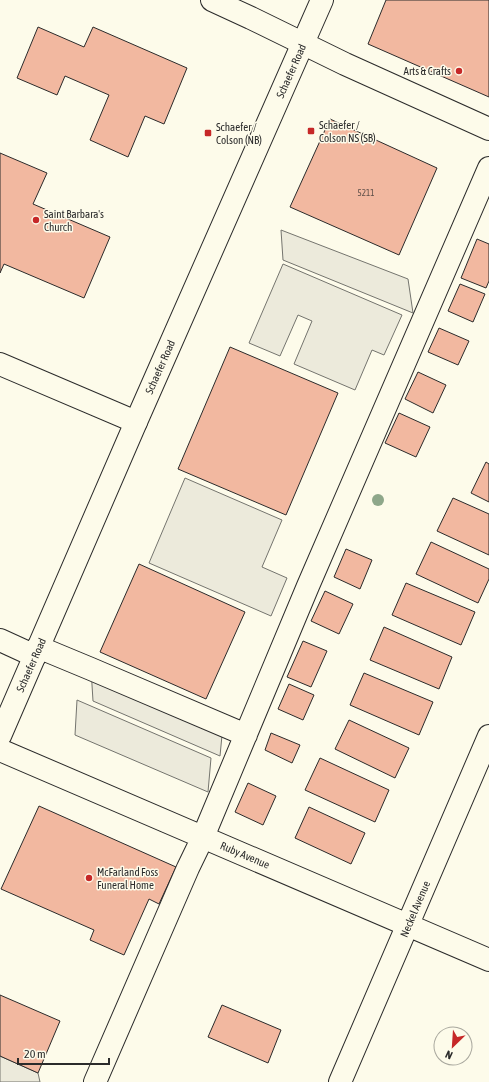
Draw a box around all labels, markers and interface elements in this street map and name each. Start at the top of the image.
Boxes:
street label: Schaefer Road [274,42,308,100]
place label: Arts & Crafts [404,65,451,77]
marker: Arts & Crafts [454,66,464,76]
place label: Schaefer / Colson NS (SB) [319,119,376,144]
place label: Schaefer / Colson (NB) [216,121,262,146]
marker: Schaefer / Colson NS (SB) [306,126,316,136]
marker: Schaefer / Colson (NB) [203,128,213,138]
house number: 5211 [358,188,374,198]
place label: Saint Barbara's Church [44,208,104,233]
marker: Saint Barbara's Church [31,215,41,225]
street label: Schaefer Road [143,338,177,396]
street label: Schaefer Road [14,636,48,694]
street label: Ruby Avenue [219,839,271,871]
place label: McFarland Foss Funeral Home [97,866,158,891]
marker: McFarland Foss Funeral Home [84,873,94,883]
street label: Neckel Avenue [398,879,432,939]
north arrow [433,1026,473,1066]
scale bar [18,1040,109,1066]
text: 20 m [24,1047,46,1061]
text: N [443,1048,454,1062]

